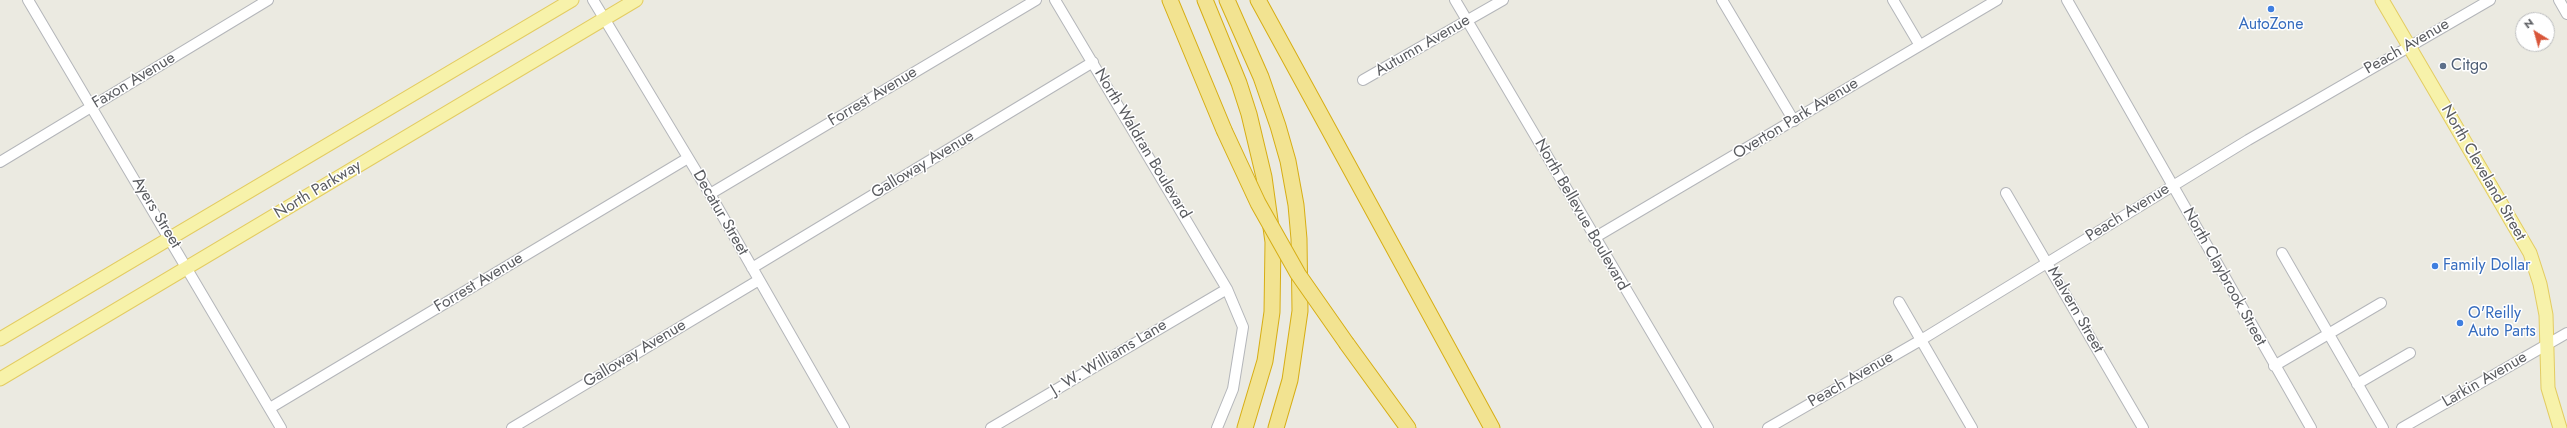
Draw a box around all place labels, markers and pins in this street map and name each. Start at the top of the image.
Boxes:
marker: AutoZone [2266,4,2276,14]
place label: AutoZone [2239,15,2303,35]
place label: Citgo [2451,56,2488,76]
marker: Citgo [2438,61,2448,71]
place label: Family Dollar [2443,256,2531,276]
marker: Family Dollar [2430,261,2440,271]
place label: O'Reilly Auto Parts [2468,304,2536,342]
marker: O'Reilly Auto Parts [2455,318,2465,328]

